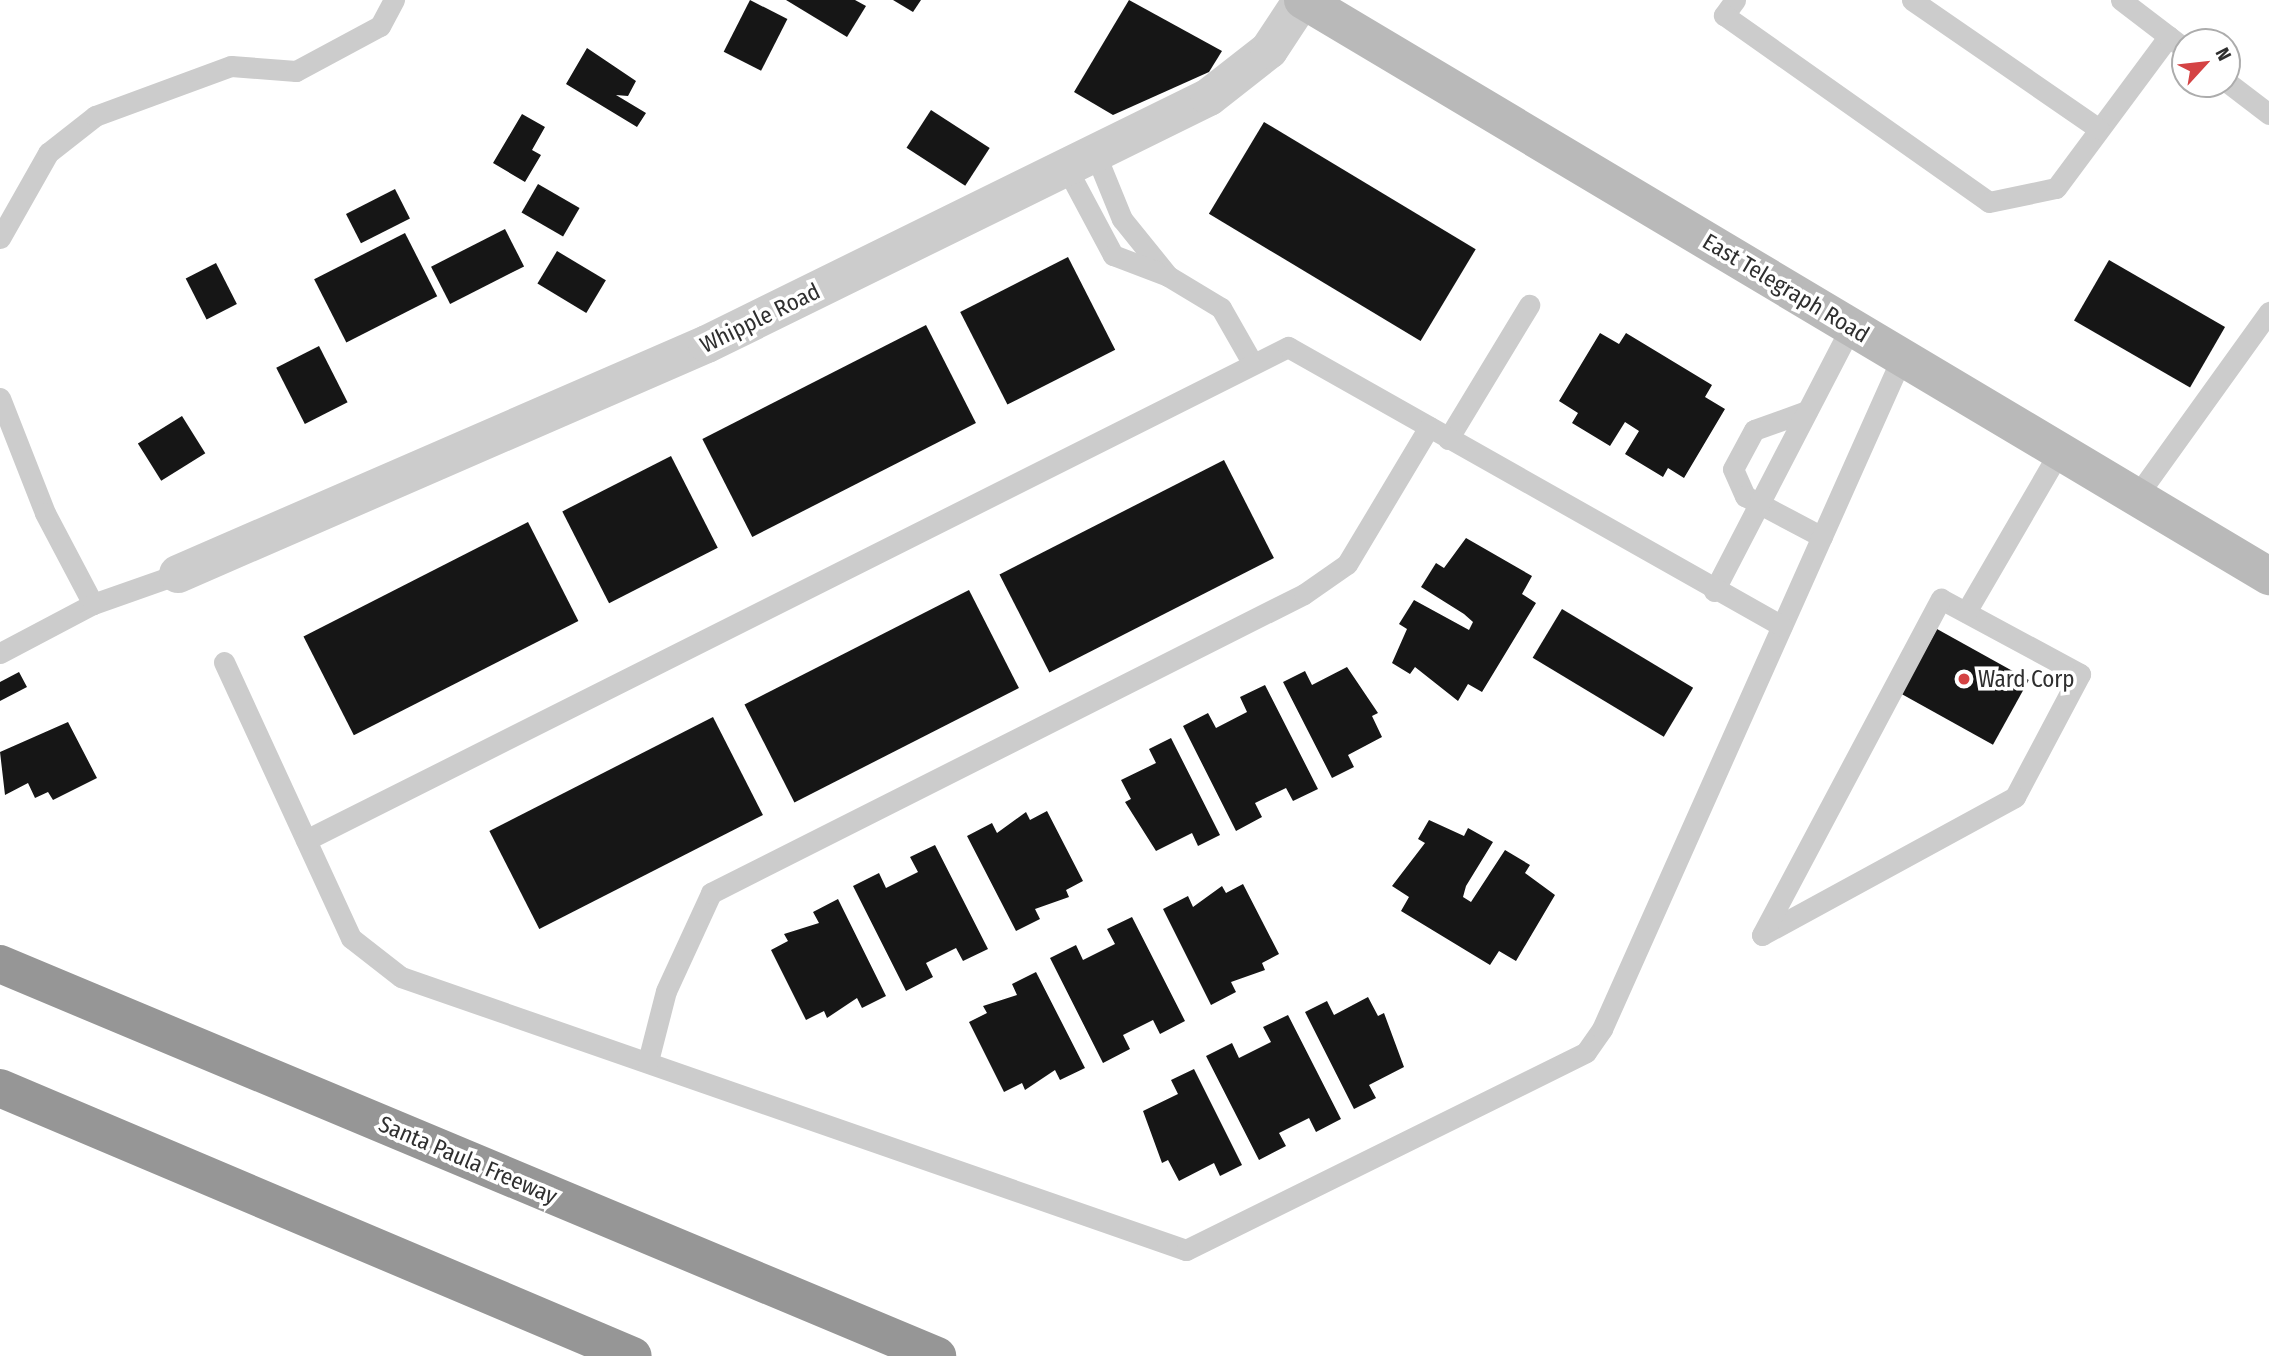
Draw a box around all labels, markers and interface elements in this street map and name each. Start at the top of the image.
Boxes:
north arrow [2171,28,2241,98]
text: N [2211,44,2236,64]
street label: East Telegraph Road [1698,227,1874,349]
street label: Whipple Road [696,277,824,359]
place label: Ward Corp [1978,665,2075,693]
marker: Ward Corp [1956,671,1972,687]
street label: Santa Paula Freeway [375,1110,561,1210]

